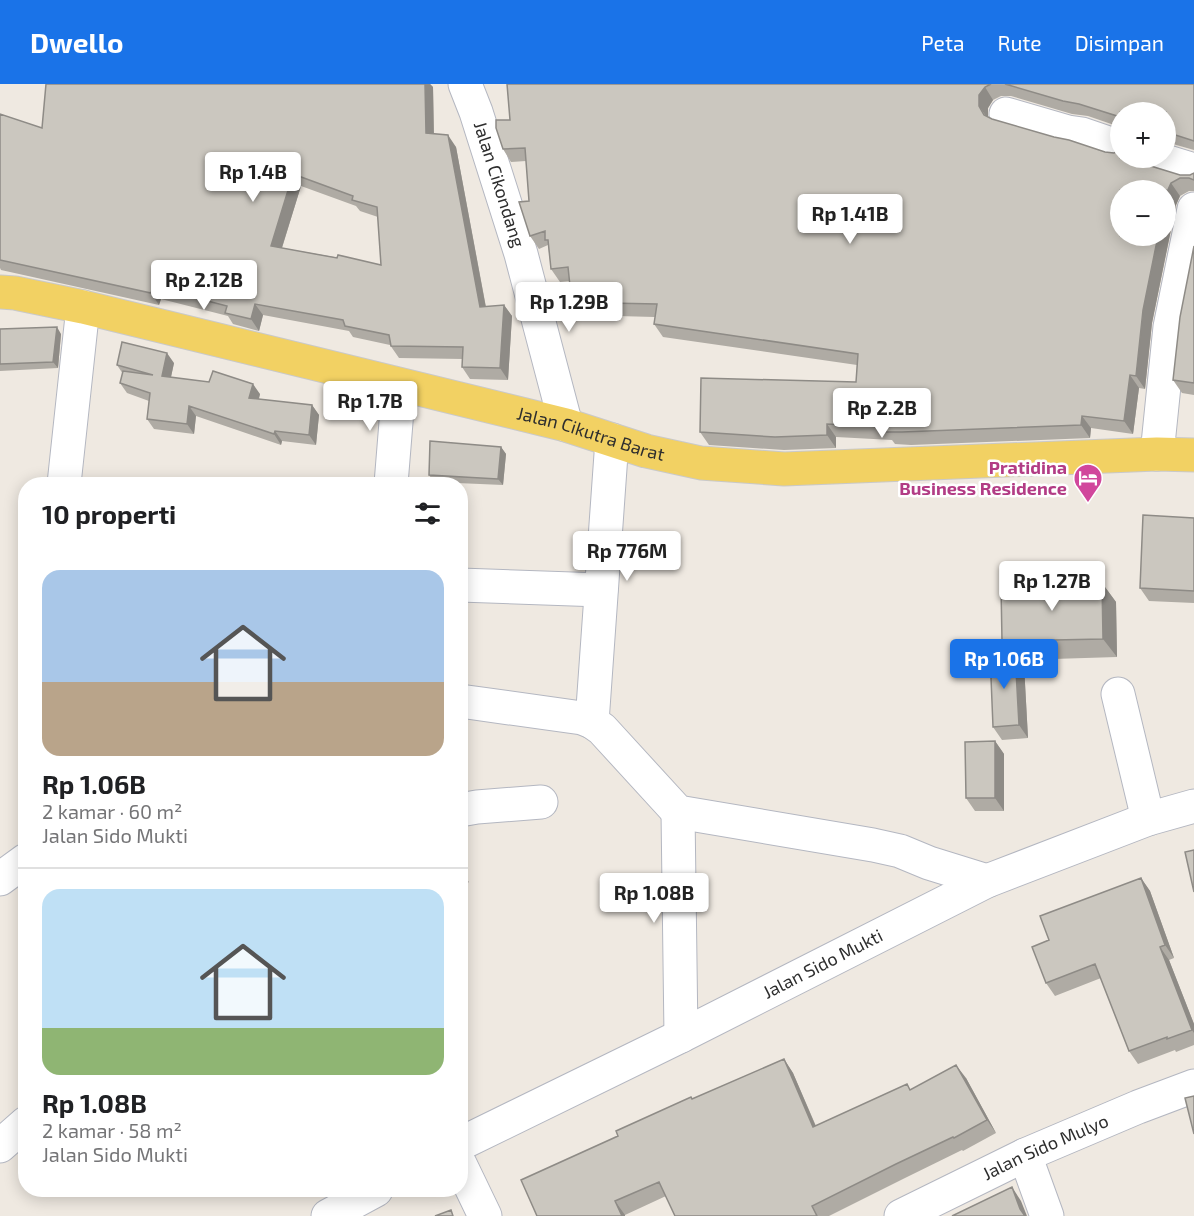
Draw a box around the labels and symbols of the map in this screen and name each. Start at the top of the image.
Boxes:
street label: Jalan Cikondang [470,118,530,250]
pin: Rp 1.4B [198,152,308,203]
pin: Rp 1.41B [788,194,912,245]
pin: Rp 2.12B [142,260,266,311]
pin: Rp 1.29B [507,282,631,333]
pin: Rp 1.7B [315,381,425,432]
pin: Rp 2.2B [827,388,937,439]
street label: Jalan Cikutra Barat [515,401,667,465]
place label: Pratidina Business Residence [899,456,1067,499]
hotel icon: Pratidina Business Residence [1072,462,1104,504]
pin: Rp 776M [572,531,682,582]
pin: Rp 1.27B [990,561,1114,612]
pin: Rp 1.06B [942,639,1066,690]
pin: Rp 1.08B [592,873,716,924]
street label: Jalan Sido Mukti [759,924,886,1003]
street label: Jalan Sido Mulyo [978,1109,1111,1184]

